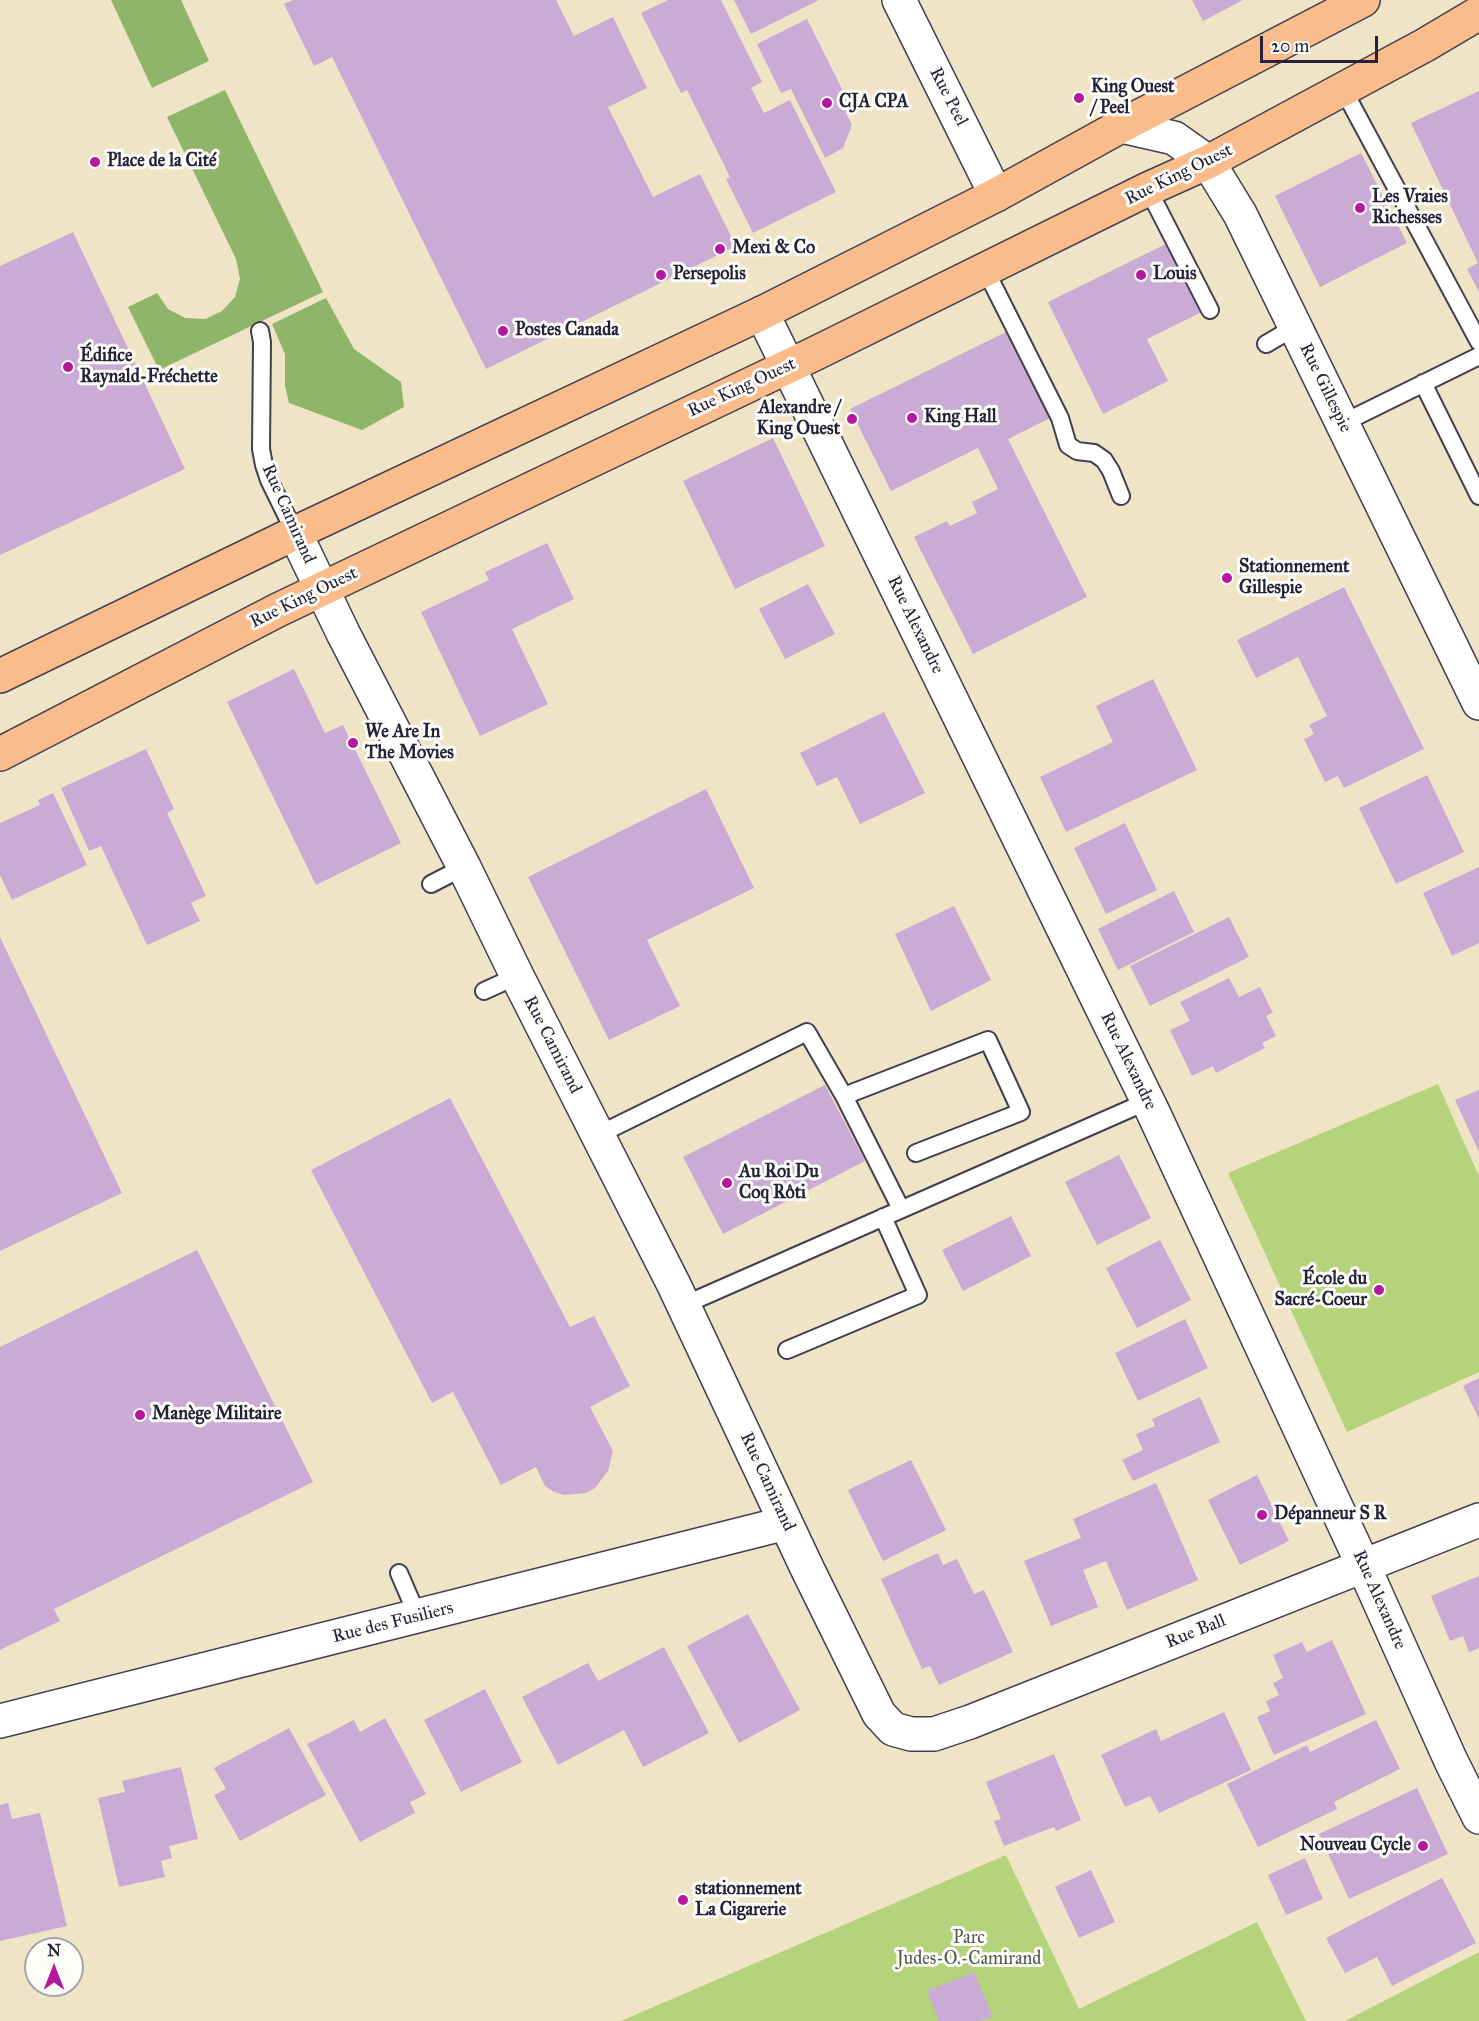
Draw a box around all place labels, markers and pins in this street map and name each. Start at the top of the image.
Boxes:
place label: King Ouest / Peel [1091,77,1174,119]
marker: King Ouest / Peel [1072,91,1086,105]
place label: CJA CPA [839,92,909,114]
marker: CJA CPA [820,96,834,110]
place label: Place de la Cité [107,151,216,173]
marker: Place de la Cité [88,155,102,169]
place label: Les Vraies Richesses [1372,187,1448,230]
marker: Les Vraies Richesses [1353,201,1367,215]
place label: Mexi & Co [732,238,815,260]
marker: Mexi & Co [713,242,727,256]
place label: Persepolis [673,264,746,286]
place label: Louis [1153,264,1197,286]
marker: Persepolis [654,268,668,282]
marker: Louis [1134,268,1148,282]
place label: Postes Canada [515,320,619,342]
marker: Postes Canada [496,324,510,338]
place label: Édifice Raynald-Fréchette [80,346,218,388]
marker: Édifice Raynald-Fréchette [61,360,75,374]
place label: Alexandre / King Ouest [757,398,840,440]
place label: King Hall [924,407,997,429]
marker: King Hall [905,411,919,425]
marker: Alexandre / King Ouest [845,412,859,426]
place label: Stationnement Gillespie [1239,557,1349,600]
marker: Stationnement Gillespie [1220,571,1234,585]
place label: We Are In The Movies [365,722,454,764]
marker: We Are In The Movies [346,736,360,750]
place label: Au Roi Du Coq Rôti [739,1162,819,1204]
marker: Au Roi Du Coq Rôti [720,1176,734,1190]
place label: École du Sacré-Coeur [1275,1269,1367,1312]
marker: École du Sacré-Coeur [1372,1283,1386,1297]
place label: Manège Militaire [152,1404,281,1426]
marker: Manège Militaire [133,1408,147,1422]
place label: Dépanneur S R [1274,1504,1386,1526]
marker: Dépanneur S R [1255,1508,1269,1522]
place label: Nouveau Cycle [1300,1835,1411,1857]
marker: Nouveau Cycle [1416,1839,1430,1853]
place label: stationnement La Cigarerie [695,1879,802,1922]
marker: stationnement La Cigarerie [676,1893,690,1907]

